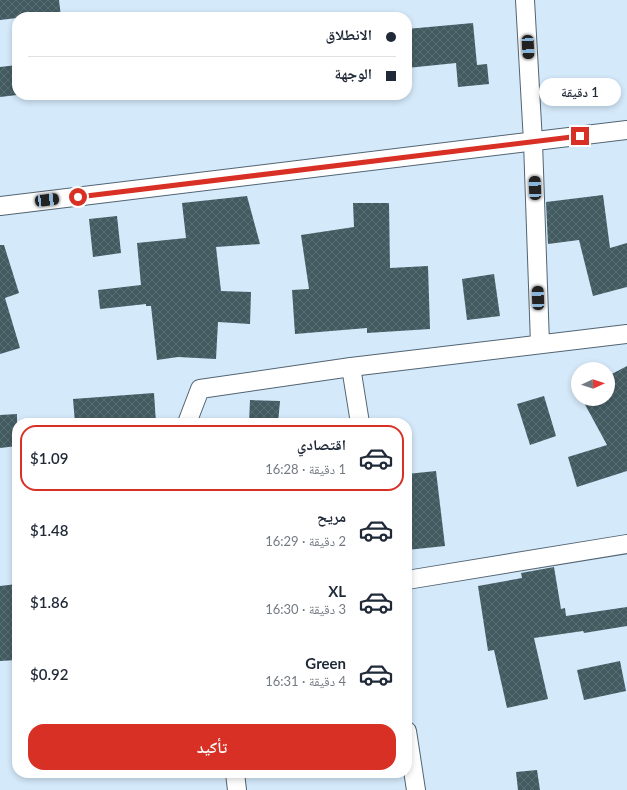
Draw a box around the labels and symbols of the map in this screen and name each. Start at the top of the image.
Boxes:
car [521,35,535,59]
callout: 1 دقيقة [539,78,621,106]
route end [571,127,589,145]
car [529,176,541,200]
route start [69,188,87,206]
car [34,193,60,207]
car [532,286,544,310]
north arrow [571,362,615,406]

